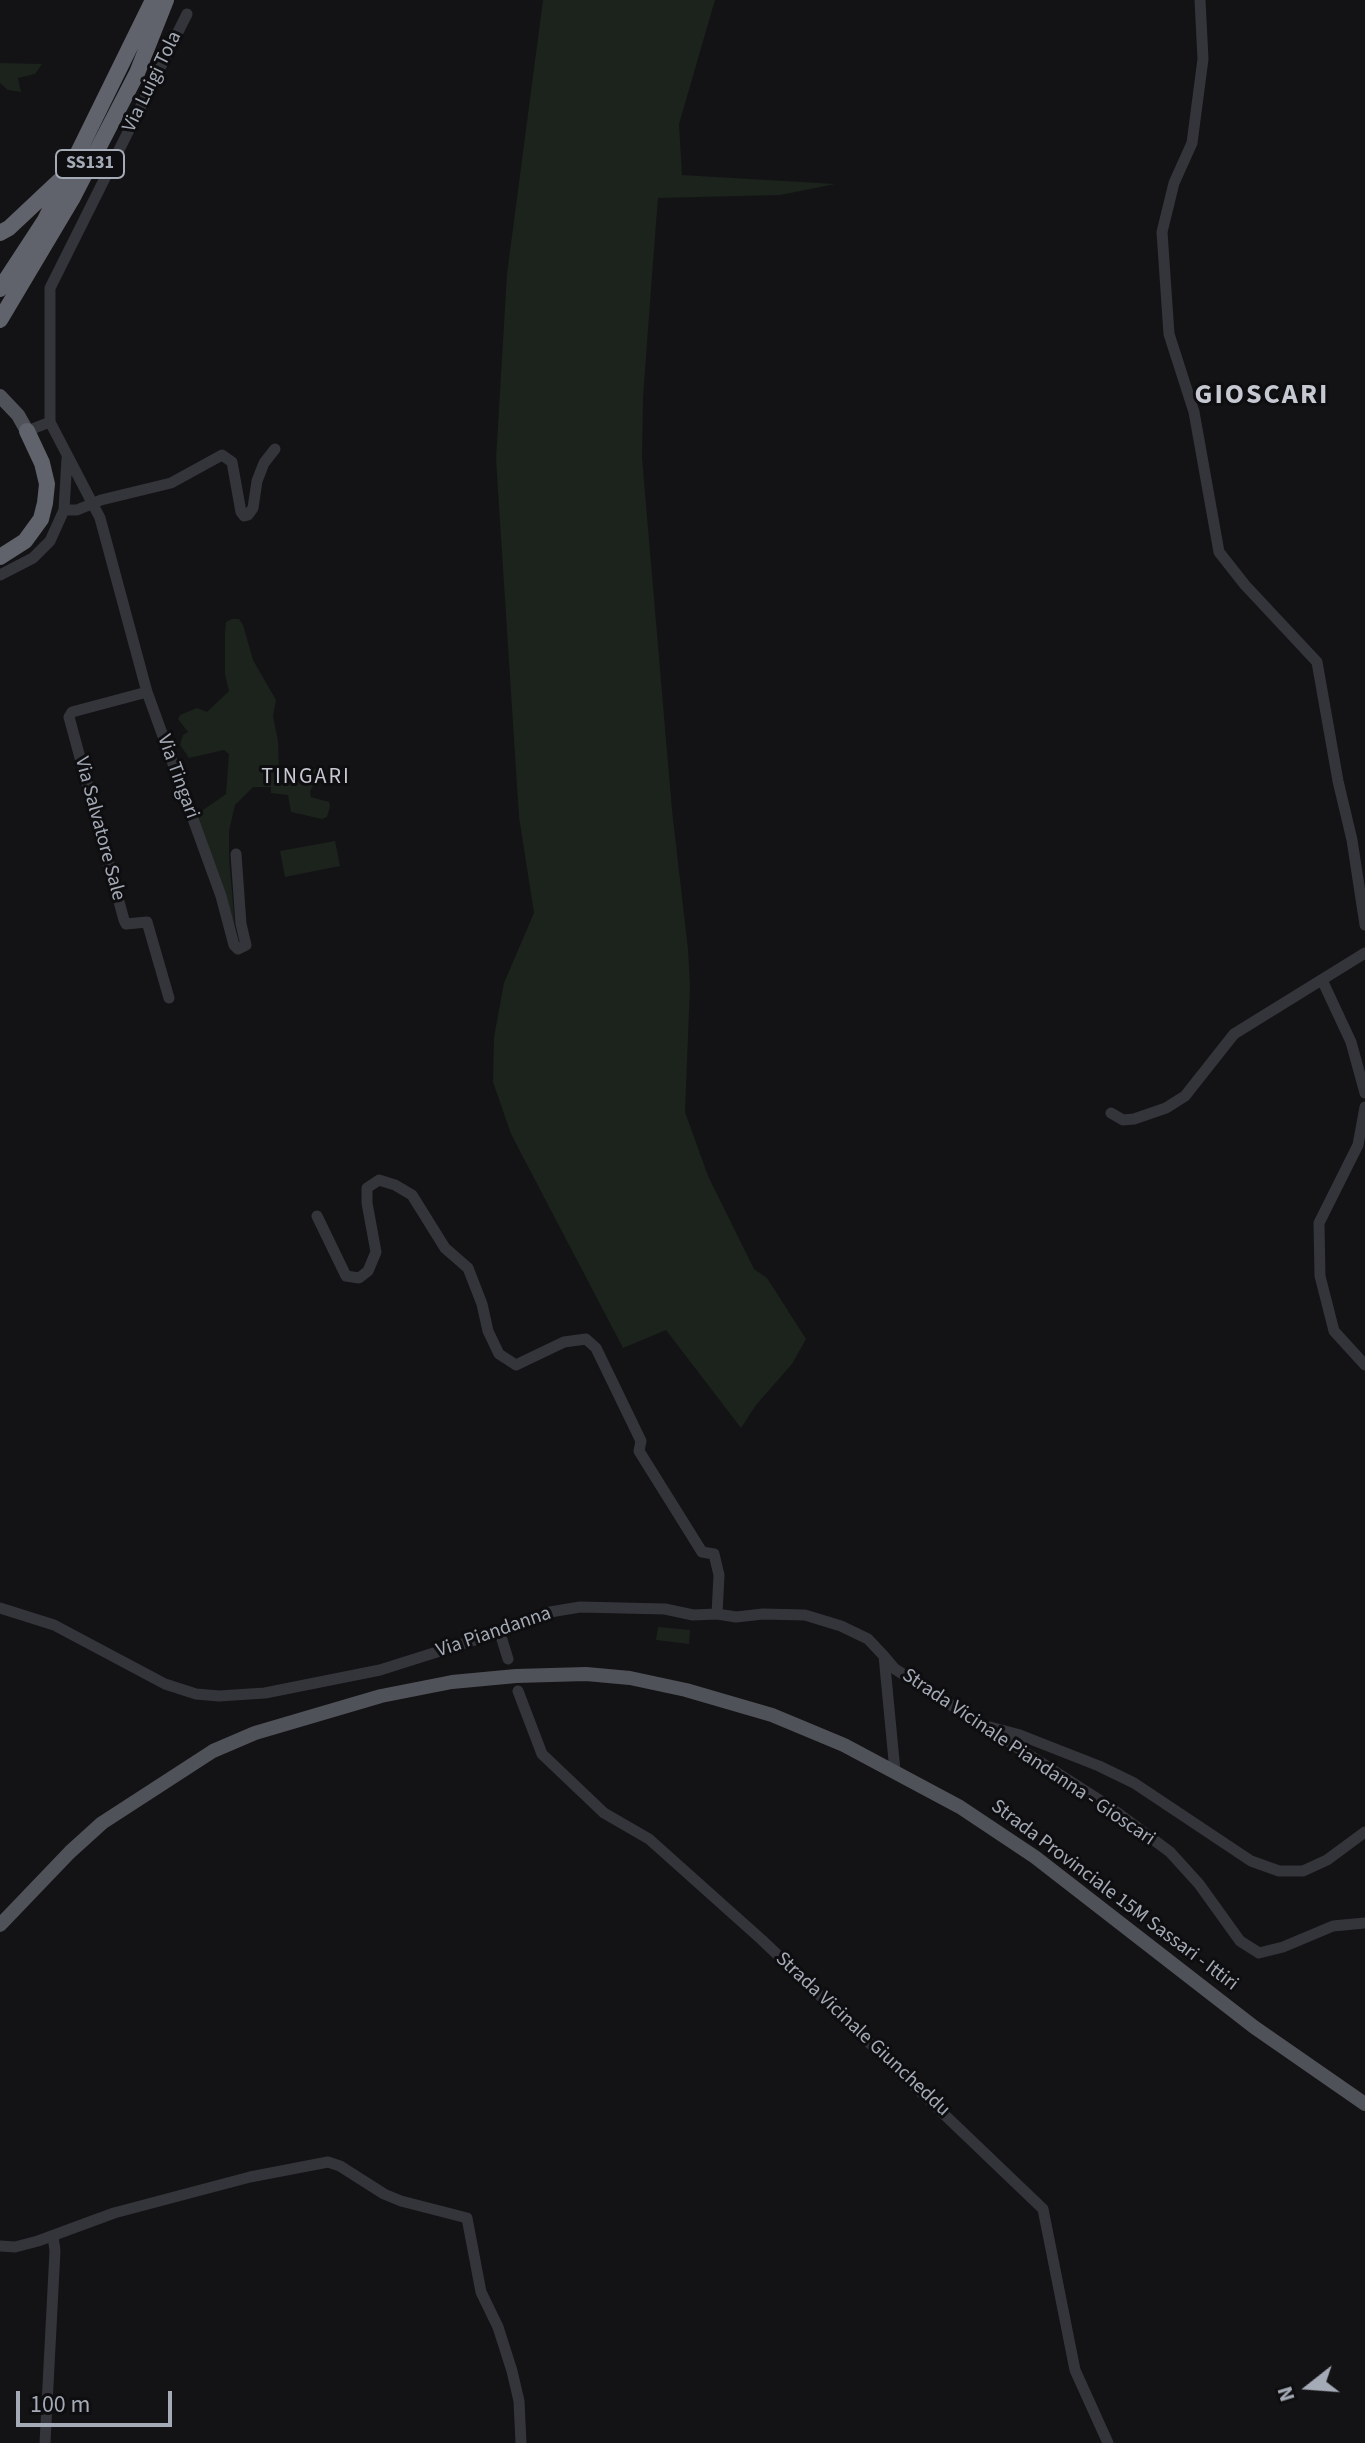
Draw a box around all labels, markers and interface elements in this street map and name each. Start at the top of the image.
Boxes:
street label: Via Luigi Tola [118,28,188,136]
road number: SS131 [56,150,124,178]
district label: GIOSCARI [1195,380,1329,414]
street label: Via Tingari [151,732,203,822]
street label: Via Salvatore Sale [68,755,130,903]
district label: TINGARI [261,765,351,791]
street label: Via Piandanna [434,1602,554,1664]
street label: Strada Vicinale Piandanna - Gioscari [897,1664,1159,1852]
street label: Strada Provinciale 15M Sassari - Ittiri [986,1795,1242,1997]
street label: Strada Vicinale Giuncheddu [770,1948,954,2122]
north arrow [1269,2347,1349,2427]
scale bar [20,2375,176,2425]
text: N [1269,2382,1303,2406]
text: 100 m [30,2387,90,2422]

